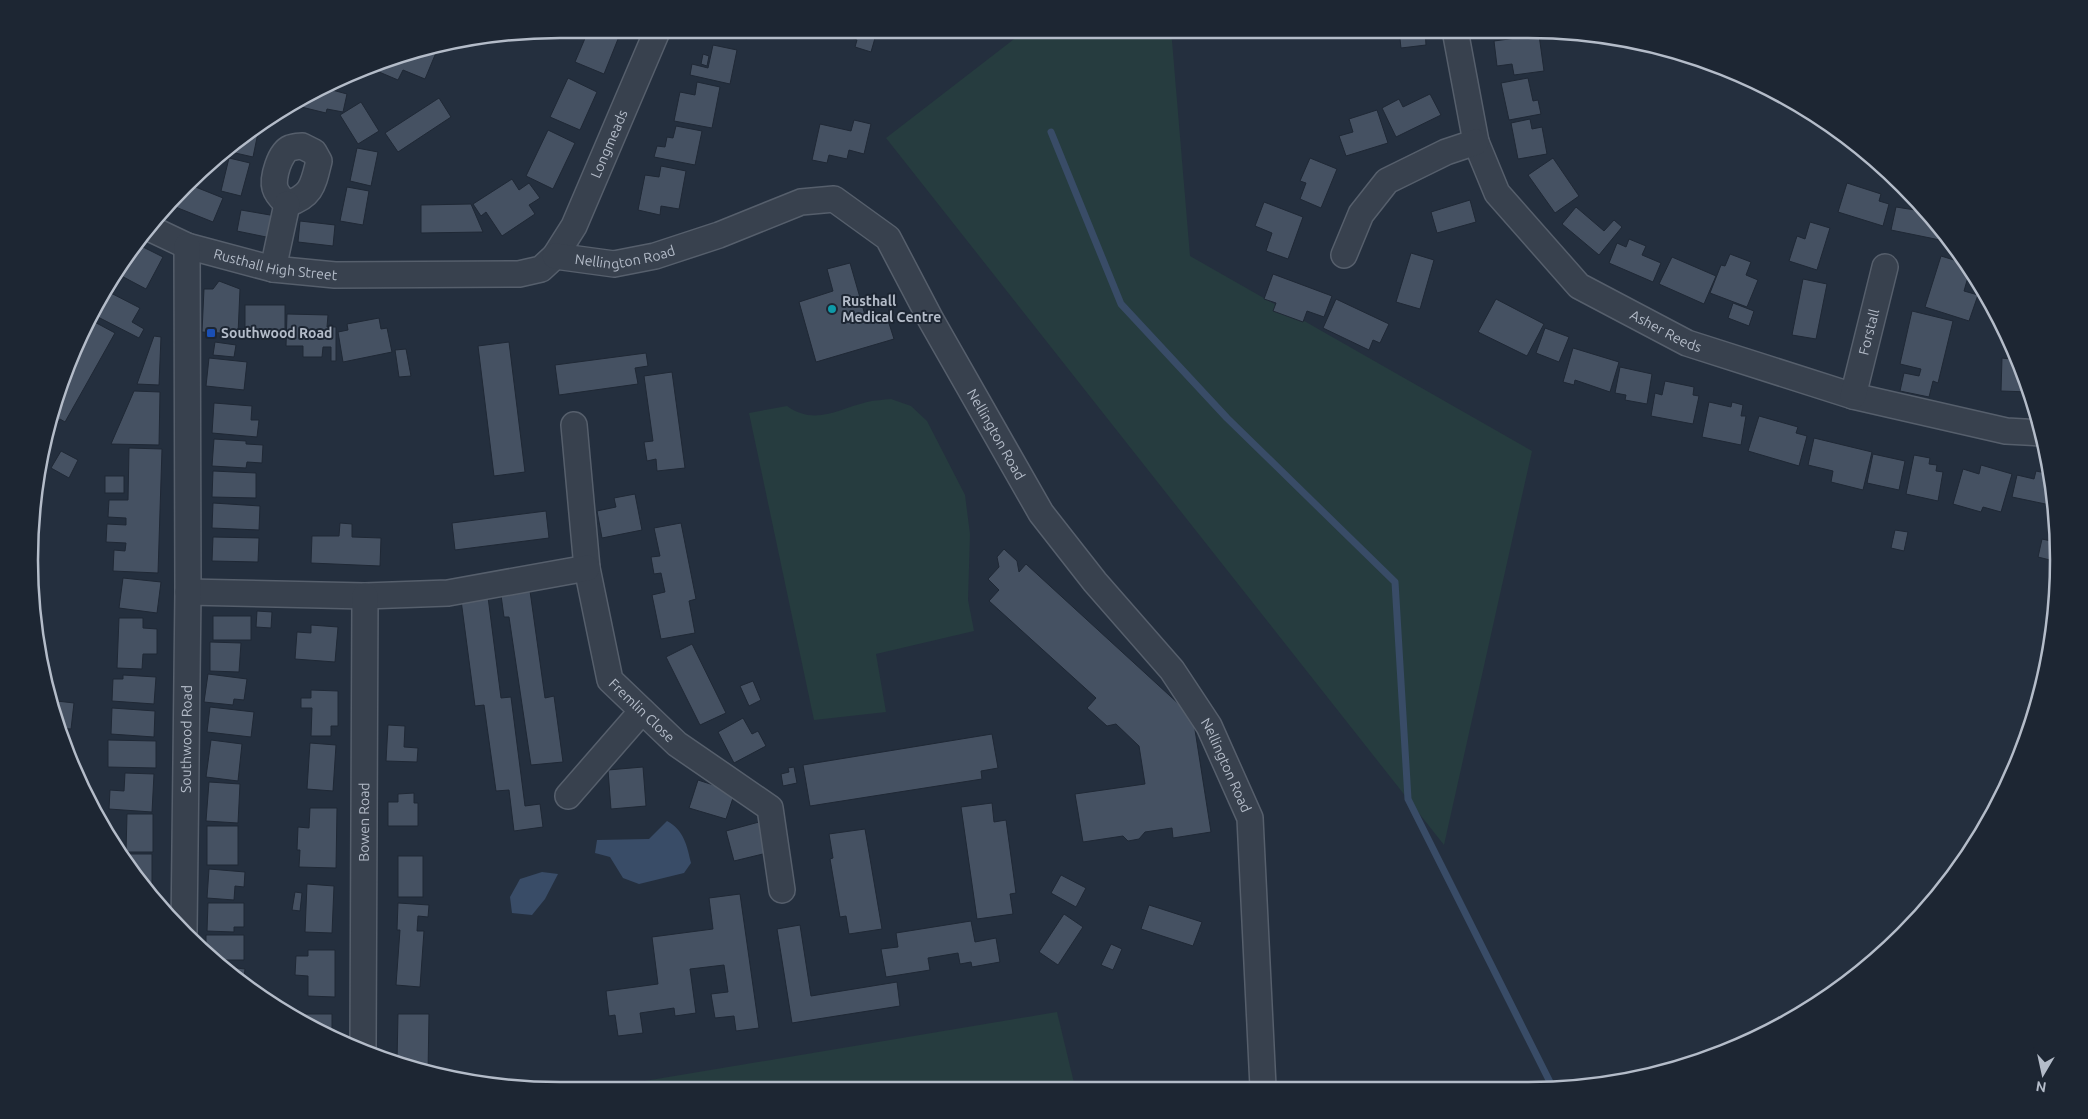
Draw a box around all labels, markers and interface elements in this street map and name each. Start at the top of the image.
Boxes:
street label: Longmeads [587,107,631,181]
street label: Nellington Road [574,242,677,272]
street label: Rusthall High Street [212,245,338,283]
place label: Rusthall Medical Centre [842,293,941,325]
marker: Rusthall Medical Centre [826,303,838,315]
street label: Asher Reeds [1627,306,1704,355]
street label: Forstall [1855,307,1882,357]
place label: Southwood Road [221,325,332,341]
marker: Southwood Road [205,327,217,339]
street label: Nellington Road [964,386,1028,483]
street label: Fremlin Close [606,675,678,746]
street label: Southwood Road [178,685,195,793]
street label: Nellington Road [1198,715,1254,815]
street label: Bowen Road [356,782,372,862]
north arrow [2018,1049,2068,1099]
text: N [2035,1078,2047,1096]

